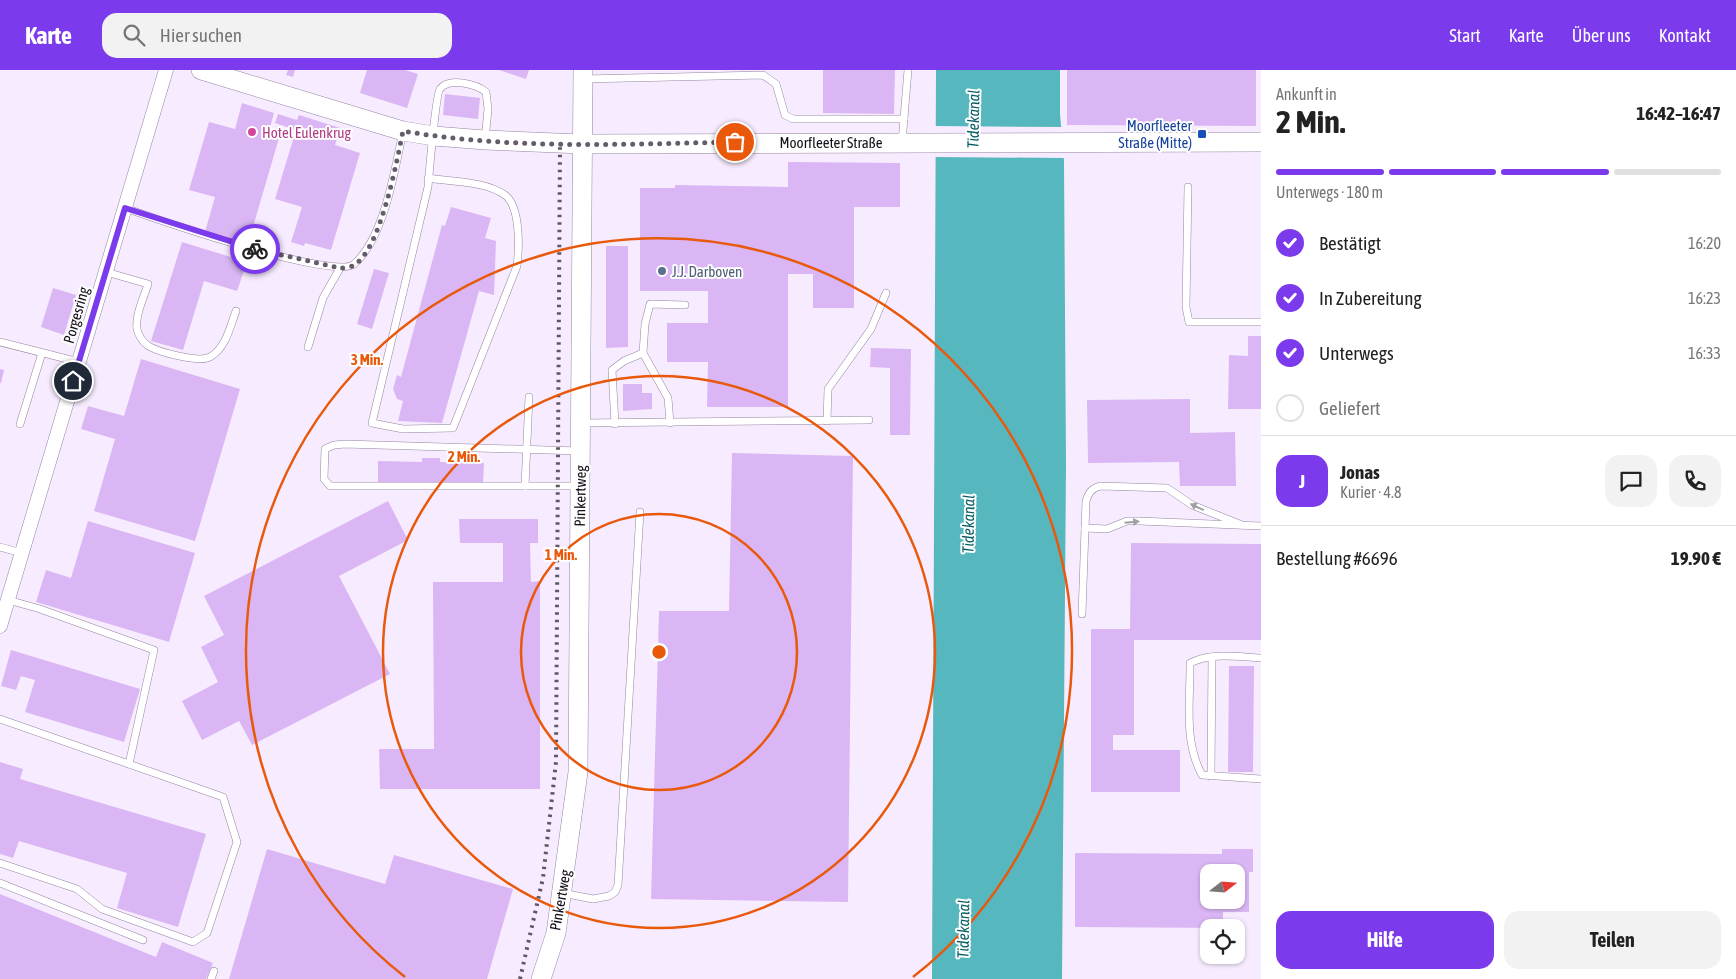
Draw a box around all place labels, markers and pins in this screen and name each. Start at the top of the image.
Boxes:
place label: Moorfleeter Straße (Mitte) [1118,117,1193,151]
pin [714,121,756,163]
place label: Hotel Eulenkrug [262,124,352,141]
marker: Hotel Eulenkrug [246,126,258,138]
marker: Moorfleeter Straße (Mitte) [1196,128,1208,140]
place label: J.J. Darboven [672,263,742,280]
marker: J.J. Darboven [656,265,668,277]
pin [52,360,94,402]
centre of rings [650,643,668,661]

